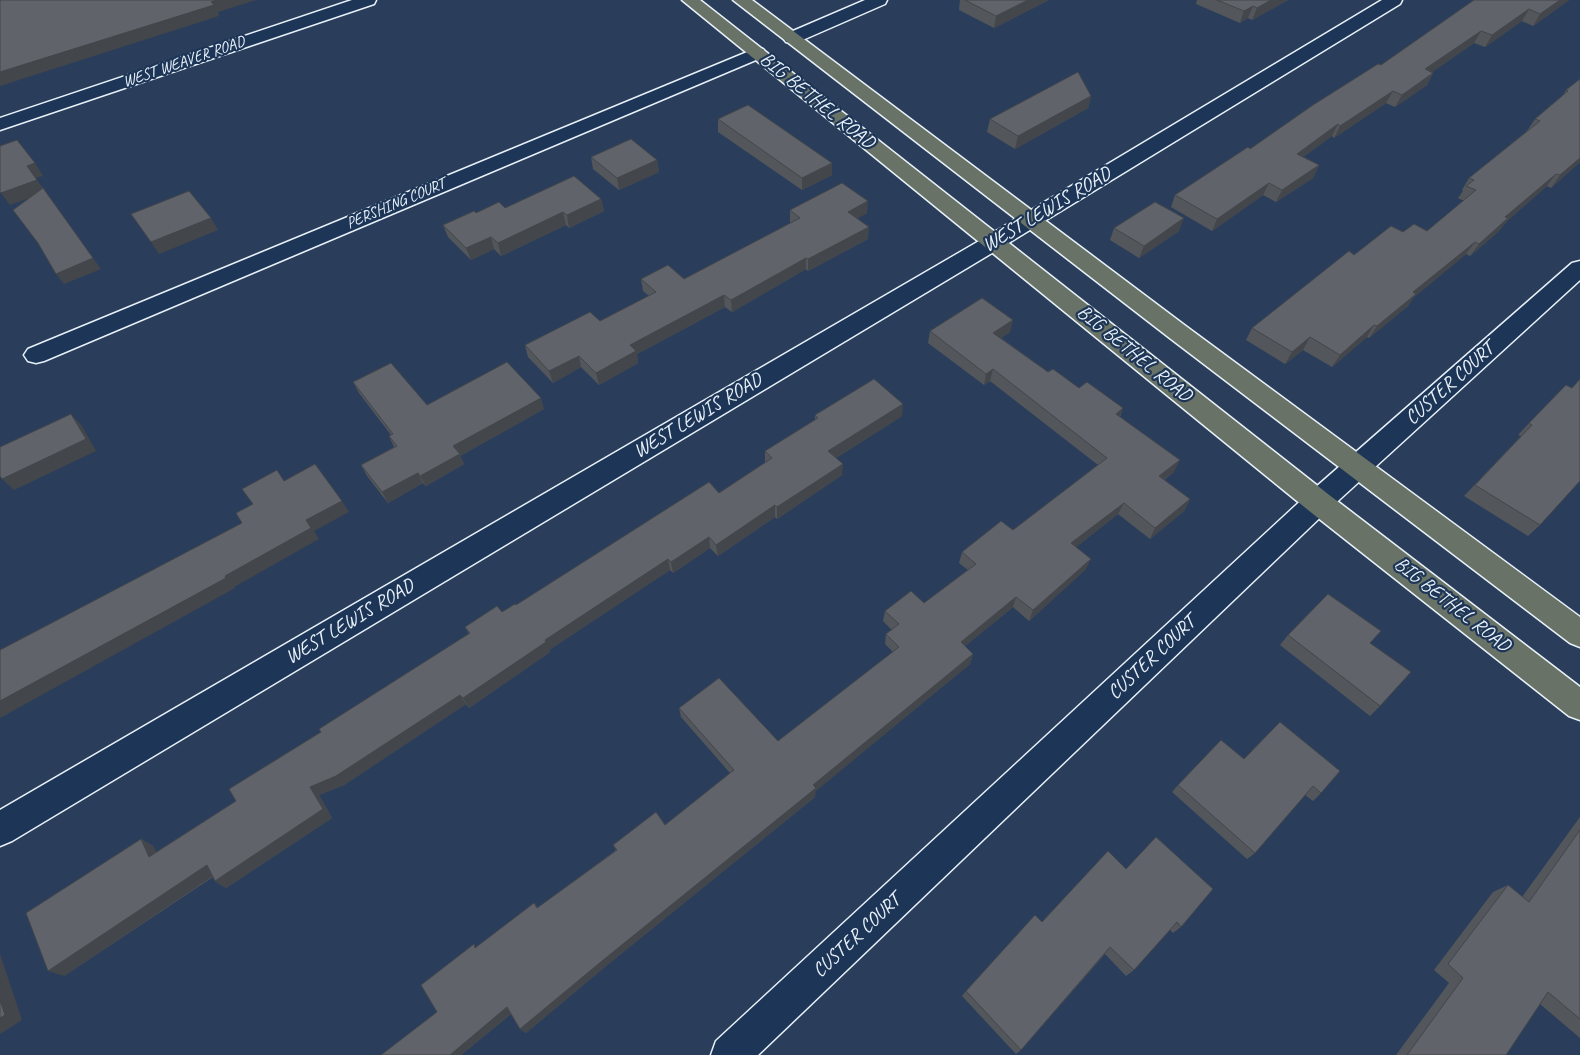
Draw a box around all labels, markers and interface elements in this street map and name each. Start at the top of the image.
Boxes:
street label: WEST WEAVER ROAD [121,32,247,92]
street label: BIG BETHEL ROAD [755,47,879,155]
street label: WEST LEWIS ROAD [978,162,1116,258]
street label: PERSHING COURT [344,175,448,233]
street label: BIG BETHEL ROAD [1072,300,1196,408]
street label: CUSTER COURT [1400,338,1500,430]
street label: WEST LEWIS ROAD [629,368,767,464]
street label: BIG BETHEL ROAD [1389,552,1515,658]
street label: WEST LEWIS ROAD [281,574,419,670]
street label: CUSTER COURT [1103,611,1201,705]
street label: CUSTER COURT [808,889,906,983]

